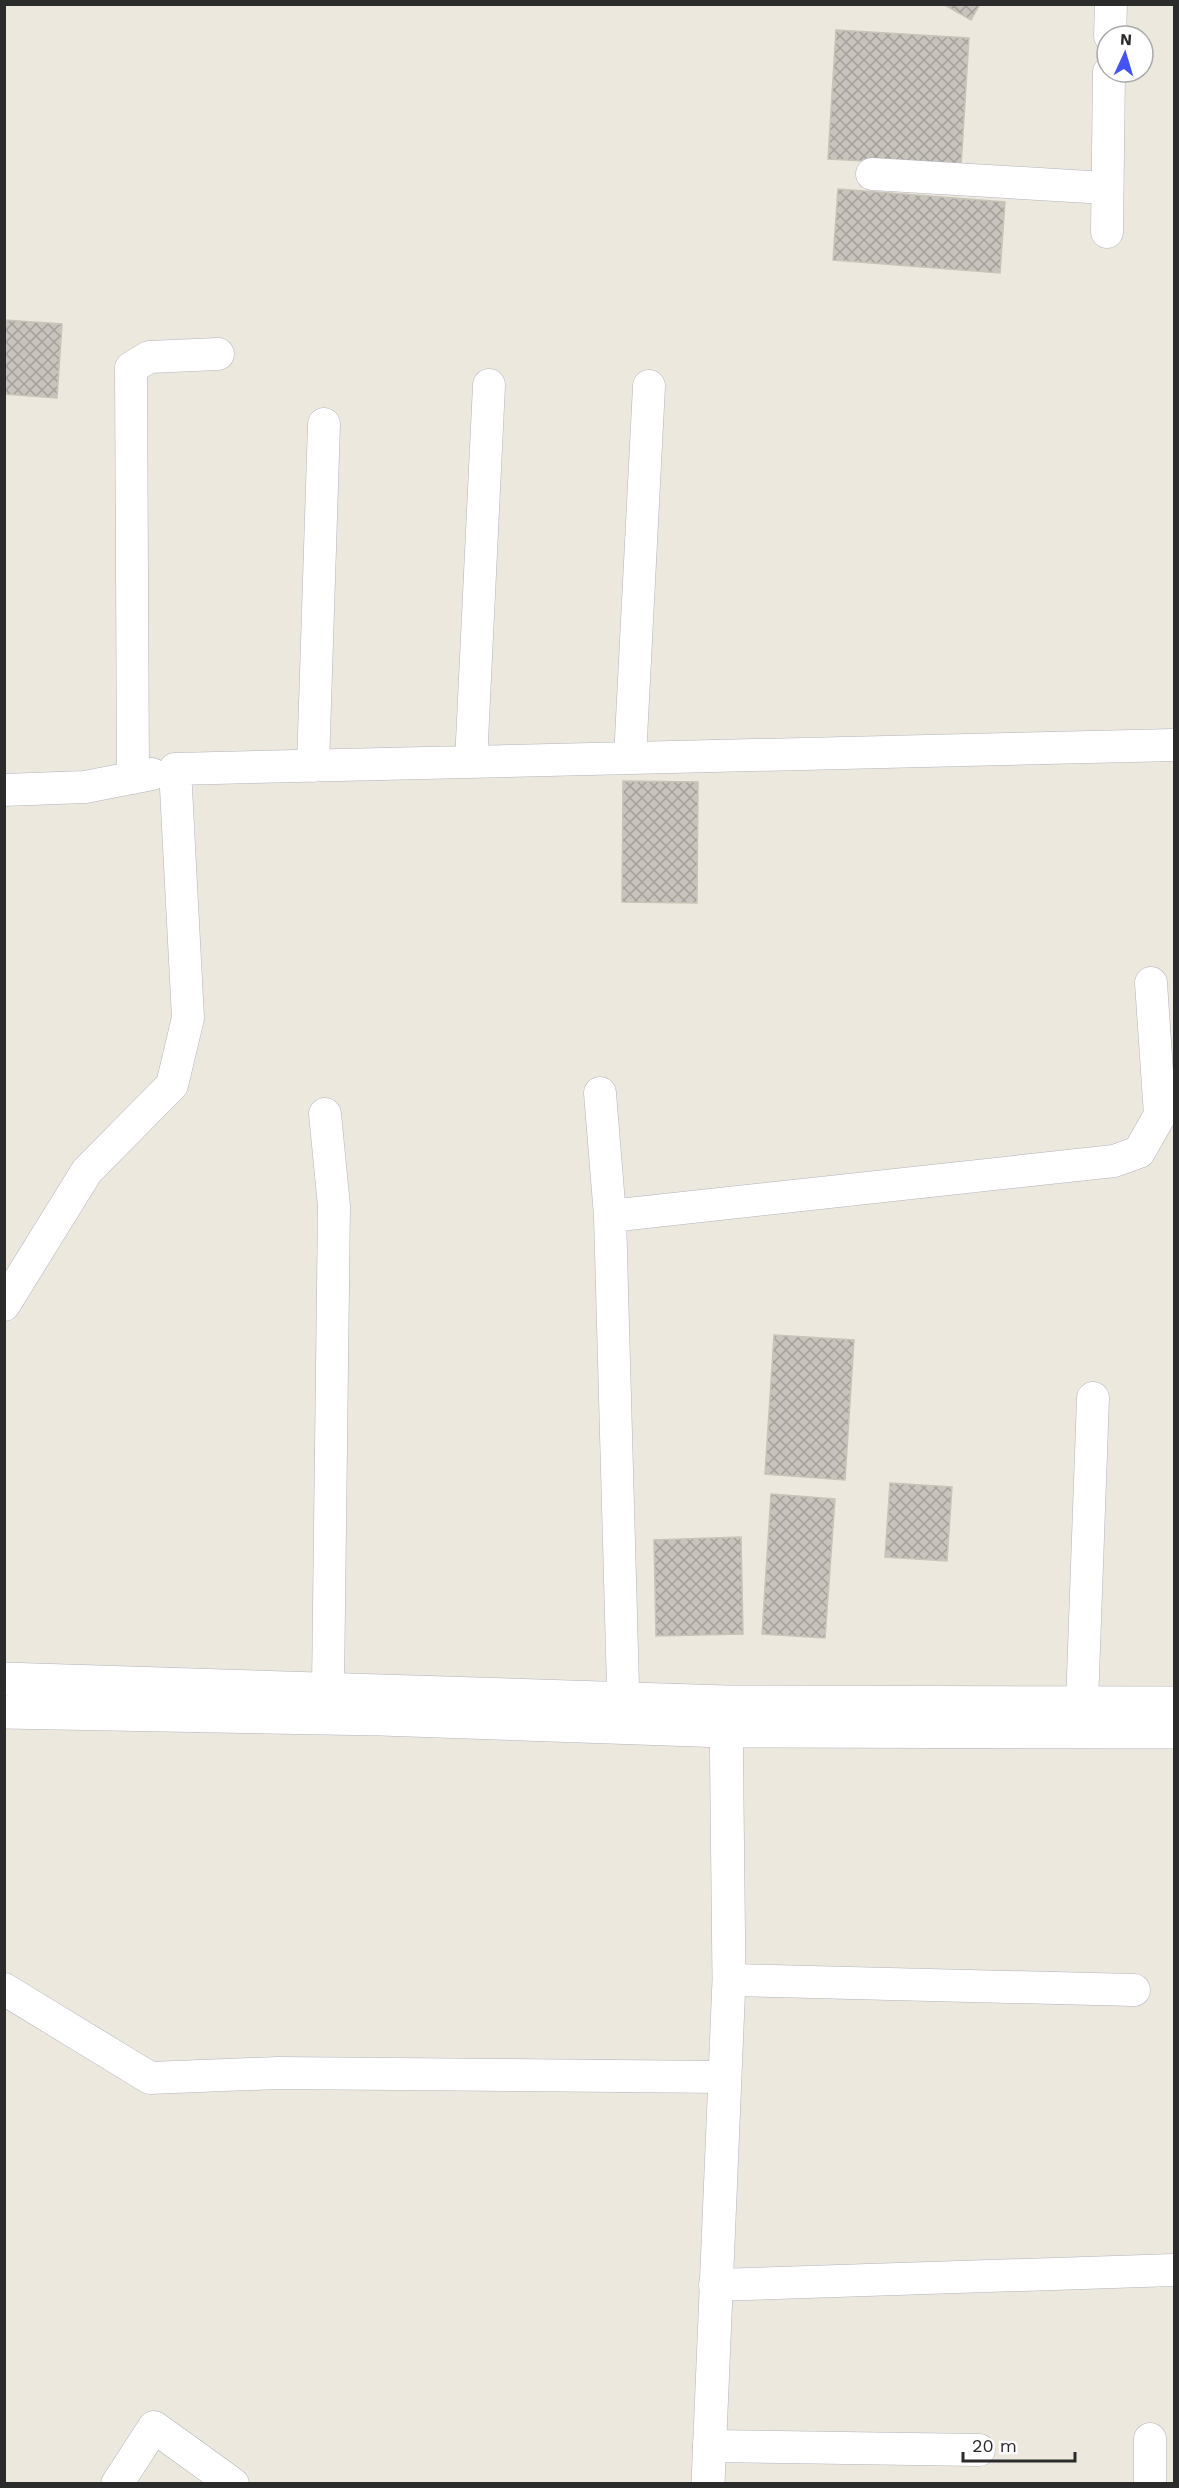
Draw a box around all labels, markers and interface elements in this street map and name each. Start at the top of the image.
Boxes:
north arrow [1095,24,1155,84]
text: N [1119,30,1133,49]
scale bar [963,2425,1076,2463]
text: 20 m [972,2435,1017,2456]

